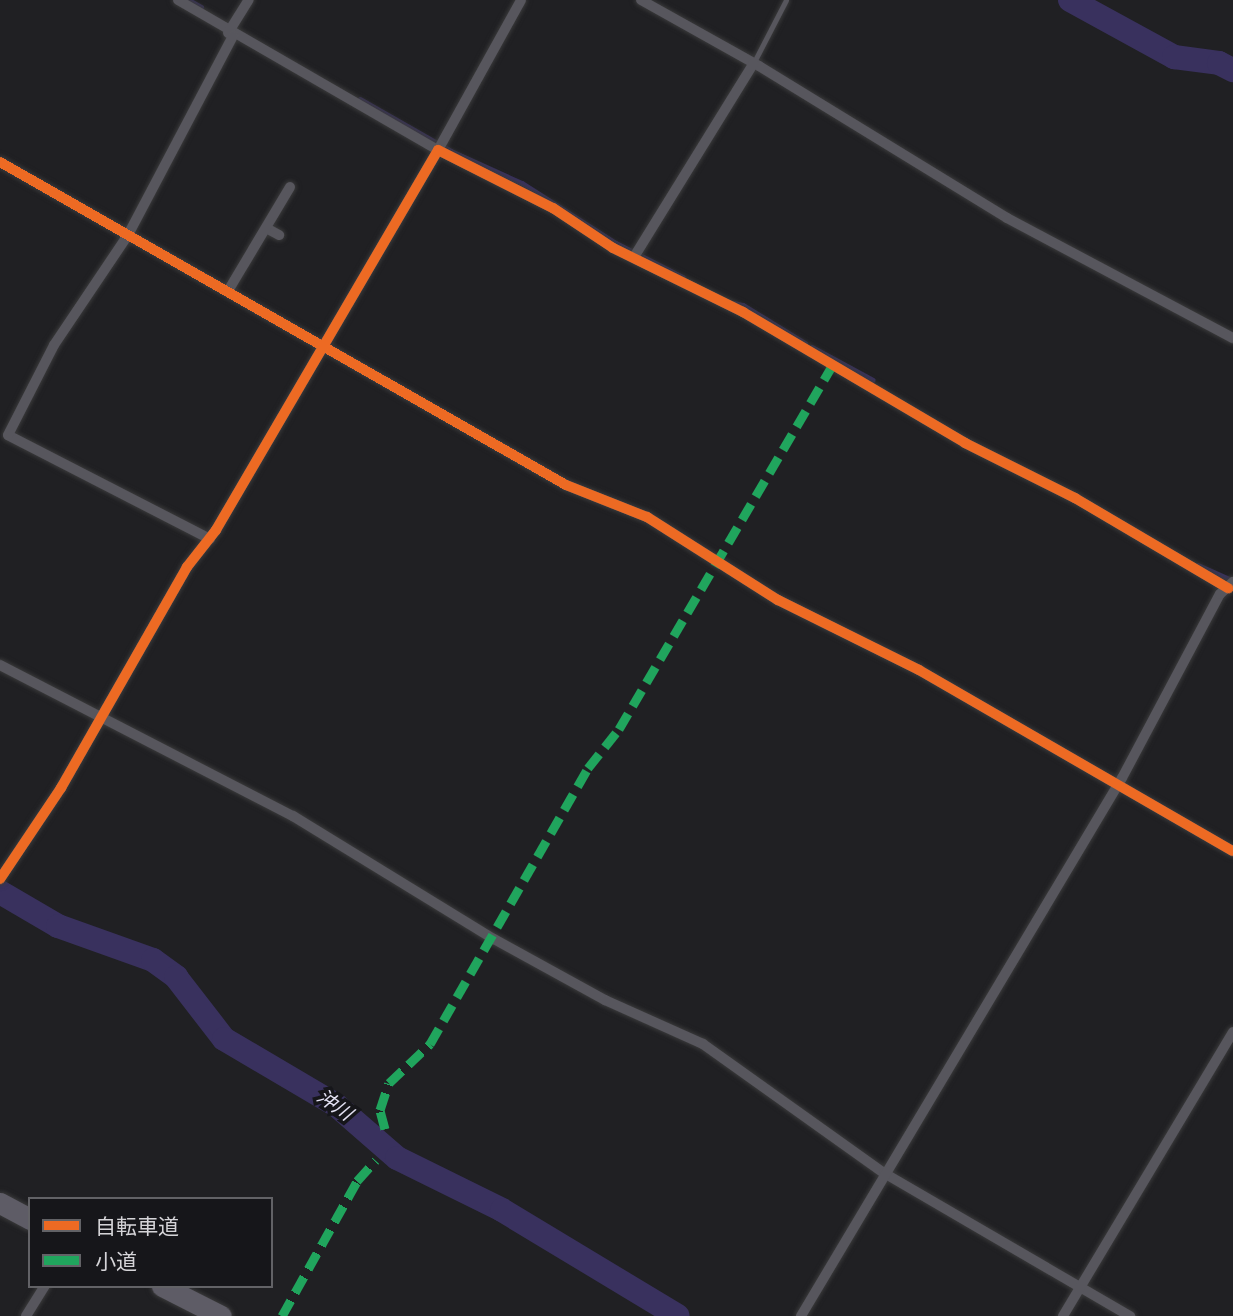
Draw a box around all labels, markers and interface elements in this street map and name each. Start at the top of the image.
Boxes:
water label: 沖川 [312,1086,356,1126]
legend [28,1197,273,1288]
text: 自転車道 [95,1213,179,1241]
text: 小道 [95,1248,137,1276]

